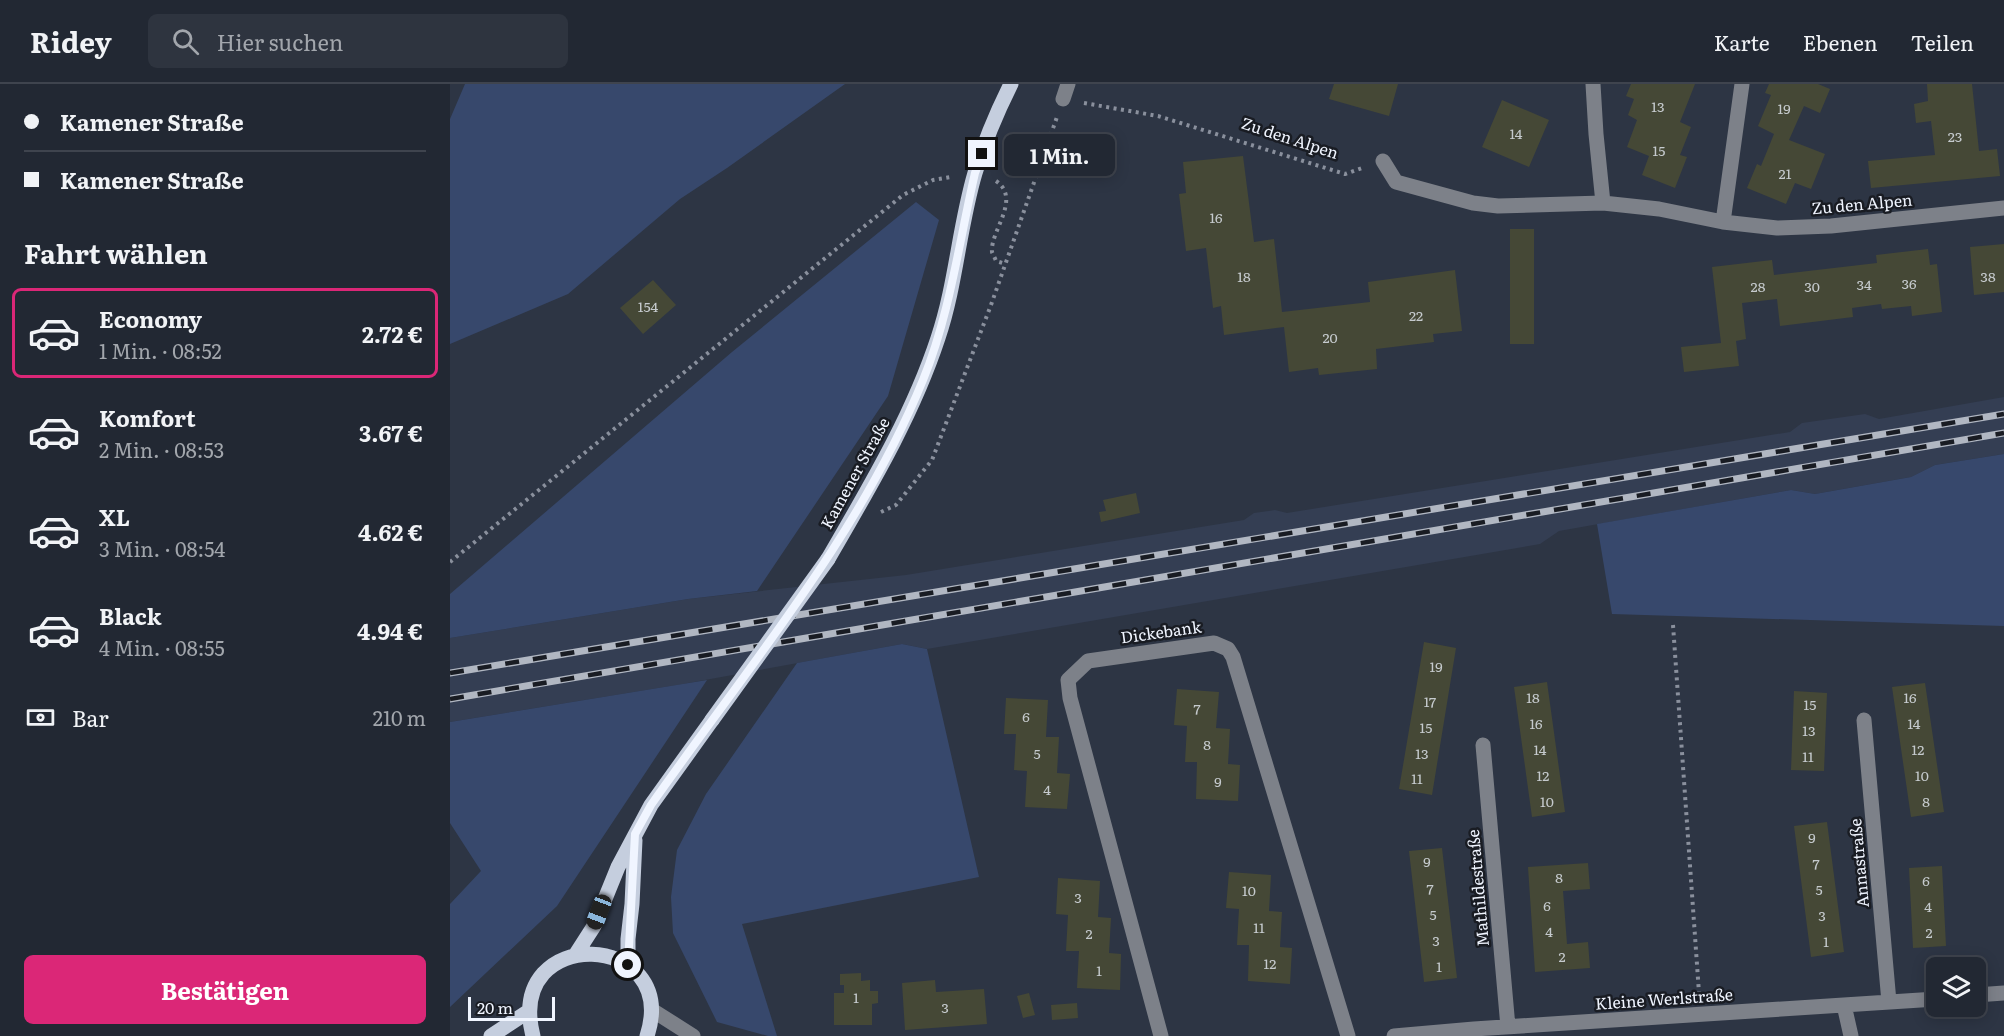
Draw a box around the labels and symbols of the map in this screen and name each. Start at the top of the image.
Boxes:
house number: 13 [1651,96,1665,116]
house number: 19 [1777,98,1791,118]
street label: Zu den Alpen [1239,110,1342,164]
house number: 14 [1510,123,1523,143]
house number: 23 [1948,126,1962,146]
callout: 1 Min. [1003,133,1114,175]
route end [968,140,995,167]
house number: 15 [1653,140,1665,160]
house number: 21 [1779,163,1792,183]
street label: Zu den Alpen [1811,187,1914,219]
house number: 16 [1209,207,1223,227]
house number: 18 [1237,266,1251,286]
house number: 38 [1980,266,1996,286]
house number: 36 [1901,273,1917,293]
house number: 34 [1856,274,1872,294]
house number: 28 [1751,276,1766,296]
house number: 30 [1804,276,1820,296]
house number: 154 [638,296,659,316]
house number: 22 [1409,305,1423,325]
house number: 20 [1322,327,1338,347]
street label: Kamener Straße [814,412,895,533]
street label: Dickebank [1119,613,1203,649]
house number: 19 [1429,656,1443,676]
house number: 18 [1526,687,1540,707]
house number: 16 [1903,687,1917,707]
house number: 17 [1424,691,1436,711]
house number: 15 [1804,694,1816,714]
house number: 7 [1193,698,1201,718]
house number: 6 [1022,706,1030,726]
house number: 16 [1529,713,1543,733]
house number: 14 [1908,713,1921,733]
house number: 15 [1420,717,1432,737]
house number: 13 [1802,720,1816,740]
house number: 8 [1203,734,1211,754]
house number: 14 [1534,739,1547,759]
house number: 12 [1912,739,1924,759]
house number: 5 [1033,743,1041,763]
house number: 13 [1415,743,1429,763]
house number: 11 [1802,746,1814,766]
house number: 12 [1537,765,1549,785]
house number: 10 [1915,765,1929,785]
house number: 11 [1411,768,1423,788]
house number: 9 [1214,771,1222,791]
house number: 4 [1043,779,1051,799]
house number: 10 [1540,791,1554,811]
house number: 8 [1922,791,1930,811]
street label: Annastraße [1842,817,1874,909]
house number: 9 [1808,827,1816,847]
street label: Mathildestraße [1460,828,1494,948]
house number: 9 [1423,851,1431,871]
house number: 7 [1812,853,1820,873]
house number: 8 [1555,867,1563,887]
house number: 6 [1922,870,1930,890]
house number: 7 [1426,878,1434,898]
house number: 5 [1815,879,1823,899]
house number: 10 [1242,880,1256,900]
house number: 3 [1074,887,1082,907]
car [584,892,614,932]
house number: 6 [1543,895,1551,915]
house number: 4 [1924,896,1932,916]
house number: 5 [1429,904,1437,924]
house number: 3 [1818,905,1826,925]
house number: 11 [1253,917,1265,937]
house number: 4 [1545,921,1553,941]
house number: 2 [1925,922,1933,942]
house number: 2 [1085,923,1093,943]
house number: 3 [1432,930,1440,950]
house number: 1 [1823,931,1829,951]
house number: 2 [1558,946,1566,966]
route start [614,951,641,978]
house number: 12 [1264,953,1276,973]
house number: 1 [1436,956,1442,976]
house number: 1 [1096,960,1102,980]
street label: Kleine Werlstraße [1594,981,1734,1015]
house number: 1 [853,987,859,1007]
scale bar [468,994,555,1022]
house number: 3 [941,997,949,1017]

